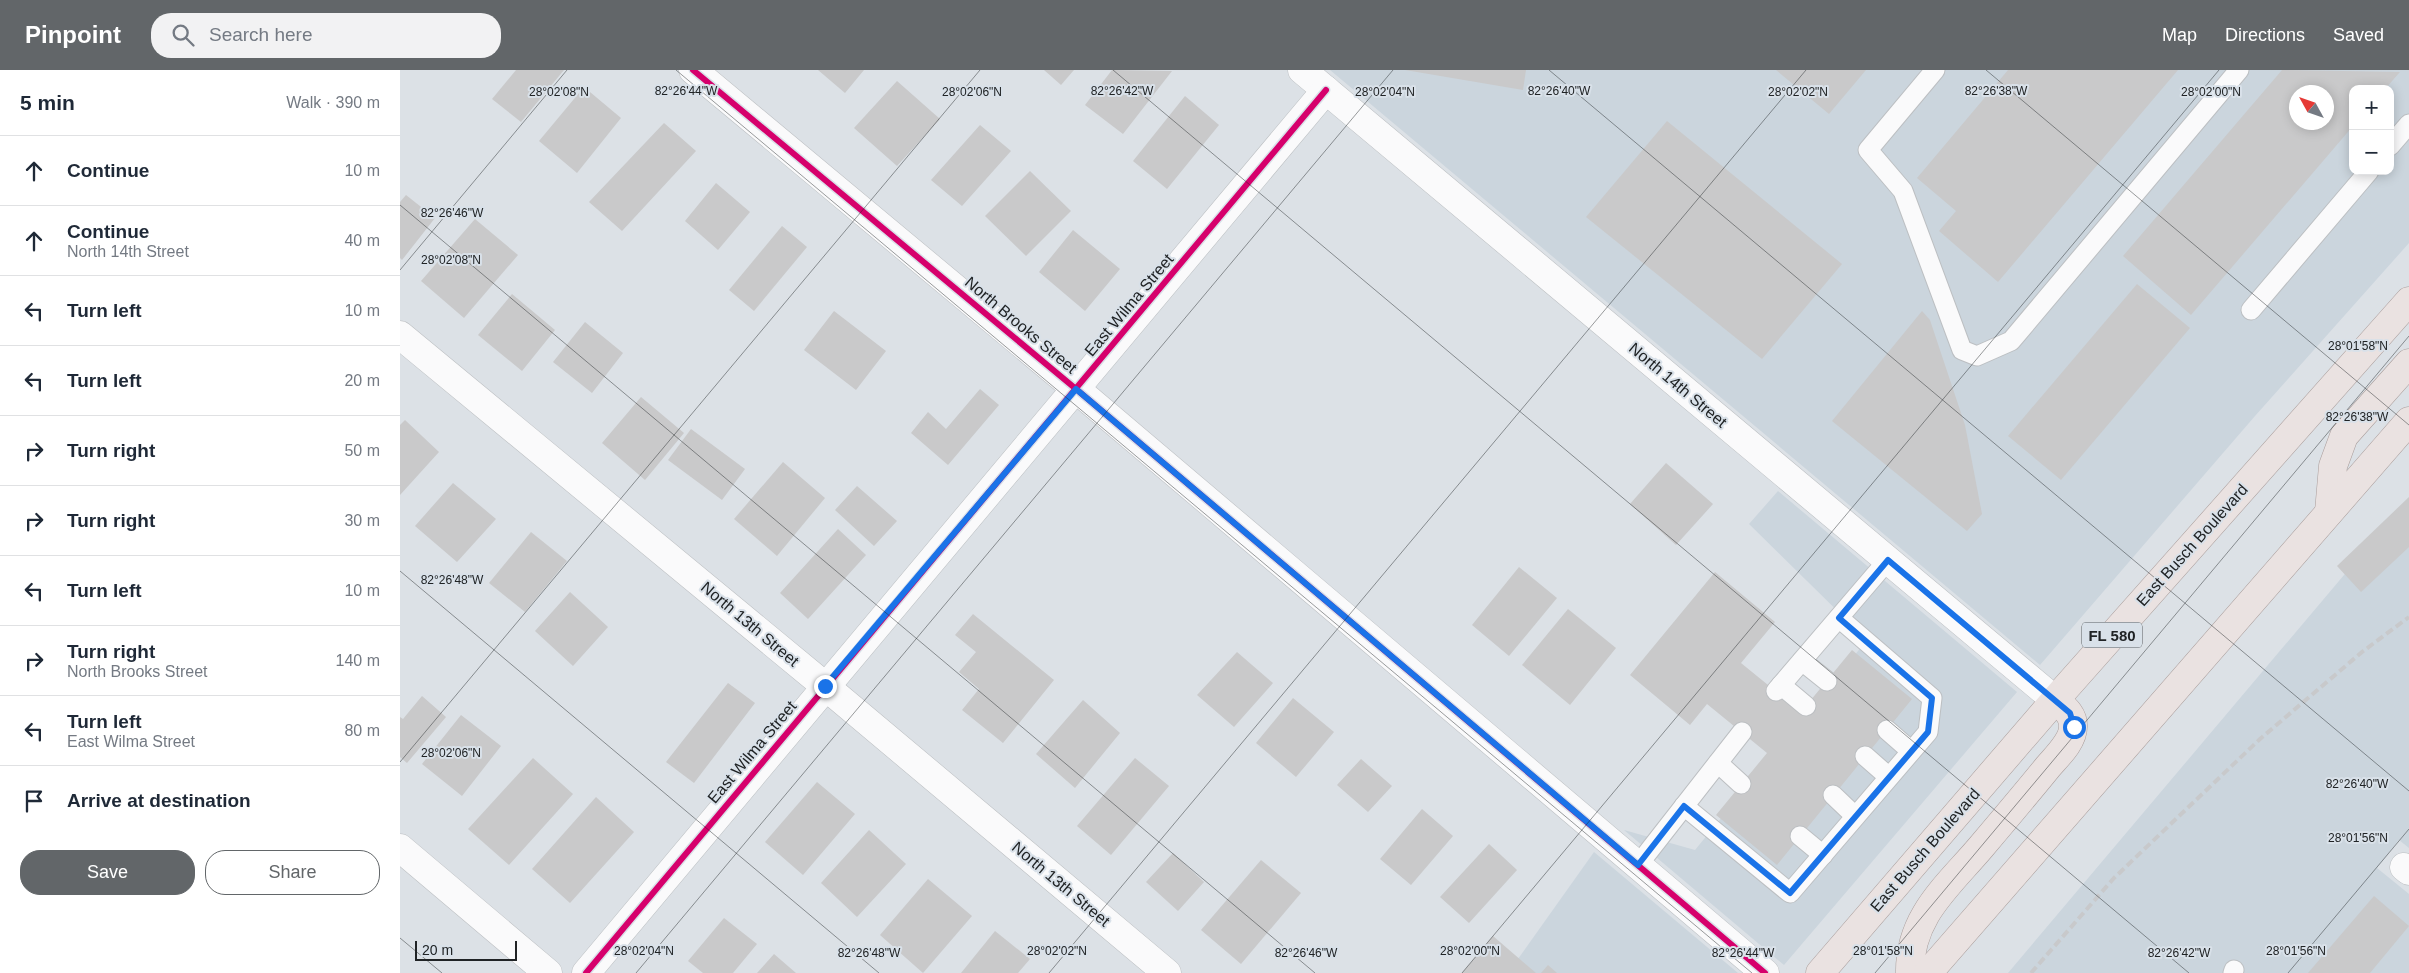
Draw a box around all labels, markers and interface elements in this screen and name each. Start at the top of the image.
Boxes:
search box [151,13,501,58]
text: Pinpoint [25,21,121,48]
icon: search [169,21,197,49]
text: Search here [209,24,313,45]
text: Map [2162,25,2197,45]
text: Directions [2225,25,2305,45]
text: Saved [2333,25,2384,45]
text: 82°26'44"W [655,84,718,98]
text: 82°26'42"W [1091,84,1154,98]
text: 82°26'40"W [1528,84,1591,98]
text: 82°26'38"W [1965,84,2028,98]
text: 28°02'08"N [529,85,589,99]
text: 28°02'06"N [942,85,1002,99]
text: 28°02'04"N [1355,85,1415,99]
text: 28°02'02"N [1768,85,1828,99]
text: 28°02'00"N [2181,85,2241,99]
north arrow [2289,85,2334,130]
map controls [2349,85,2394,175]
button: + [2349,85,2394,130]
text: 5 min [20,91,75,114]
text: Walk · 390 m [286,94,380,111]
button: − [2349,130,2394,175]
icon: ahead [20,157,48,185]
text: Continue [67,160,149,181]
text: 10 m [344,162,380,179]
text: 82°26'46"W [421,206,484,220]
text: Continue [67,221,149,242]
icon: ahead [20,227,48,255]
text: 40 m [344,232,380,249]
text: North 14th Street [67,243,189,260]
street label: East Wilma Street [1081,250,1177,360]
text: 28°02'08"N [421,253,481,267]
street label: North Brooks Street [962,273,1081,377]
icon: left [20,297,48,325]
text: Turn left [67,300,142,321]
text: 10 m [344,302,380,319]
street label: North 14th Street [1626,339,1731,431]
text: 28°01'58"N [2328,339,2388,353]
icon: left [20,367,48,395]
text: Turn left [67,370,142,391]
text: 20 m [344,372,380,389]
text: 82°26'38"W [2326,410,2389,424]
icon: right [20,437,48,465]
text: Turn right [67,440,155,461]
text: 50 m [344,442,380,459]
street label: East Busch Boulevard [2133,481,2251,609]
icon: right [20,507,48,535]
text: Turn right [67,510,155,531]
text: 30 m [344,512,380,529]
text: 82°26'48"W [421,573,484,587]
icon: left [20,577,48,605]
street label: North 13th Street [698,578,803,670]
text: Turn left [67,580,142,601]
text: 10 m [344,582,380,599]
road number: FL 580 [2082,622,2142,648]
text: Turn right [67,641,155,662]
icon: right [20,647,48,675]
text: 140 m [336,652,380,669]
text: North Brooks Street [67,663,208,680]
route end [814,675,837,698]
street label: East Wilma Street [704,697,800,807]
text: Turn left [67,711,142,732]
route start [2063,716,2086,739]
icon: left [20,717,48,745]
text: 80 m [344,722,380,739]
text: East Wilma Street [67,733,195,750]
text: 28°02'06"N [421,746,481,760]
text: 82°26'40"W [2326,777,2389,791]
street label: East Busch Boulevard [1867,785,1983,915]
icon: arrive [20,787,48,815]
text: Arrive at destination [67,790,251,811]
text: 28°01'56"N [2328,831,2388,845]
street label: North 13th Street [1009,838,1114,930]
button: Save [20,850,195,895]
button: Share [205,850,380,895]
scale bar [415,938,518,961]
text: 20 m [422,942,453,958]
text: 28°02'04"N [614,944,674,958]
text: 28°02'02"N [1027,944,1087,958]
text: 28°02'00"N [1440,944,1500,958]
text: 28°01'58"N [1853,944,1913,958]
text: 28°01'56"N [2266,944,2326,958]
text: 82°26'48"W [838,946,901,960]
text: 82°26'46"W [1275,946,1338,960]
text: 82°26'44"W [1712,946,1775,960]
text: 82°26'42"W [2148,946,2211,960]

